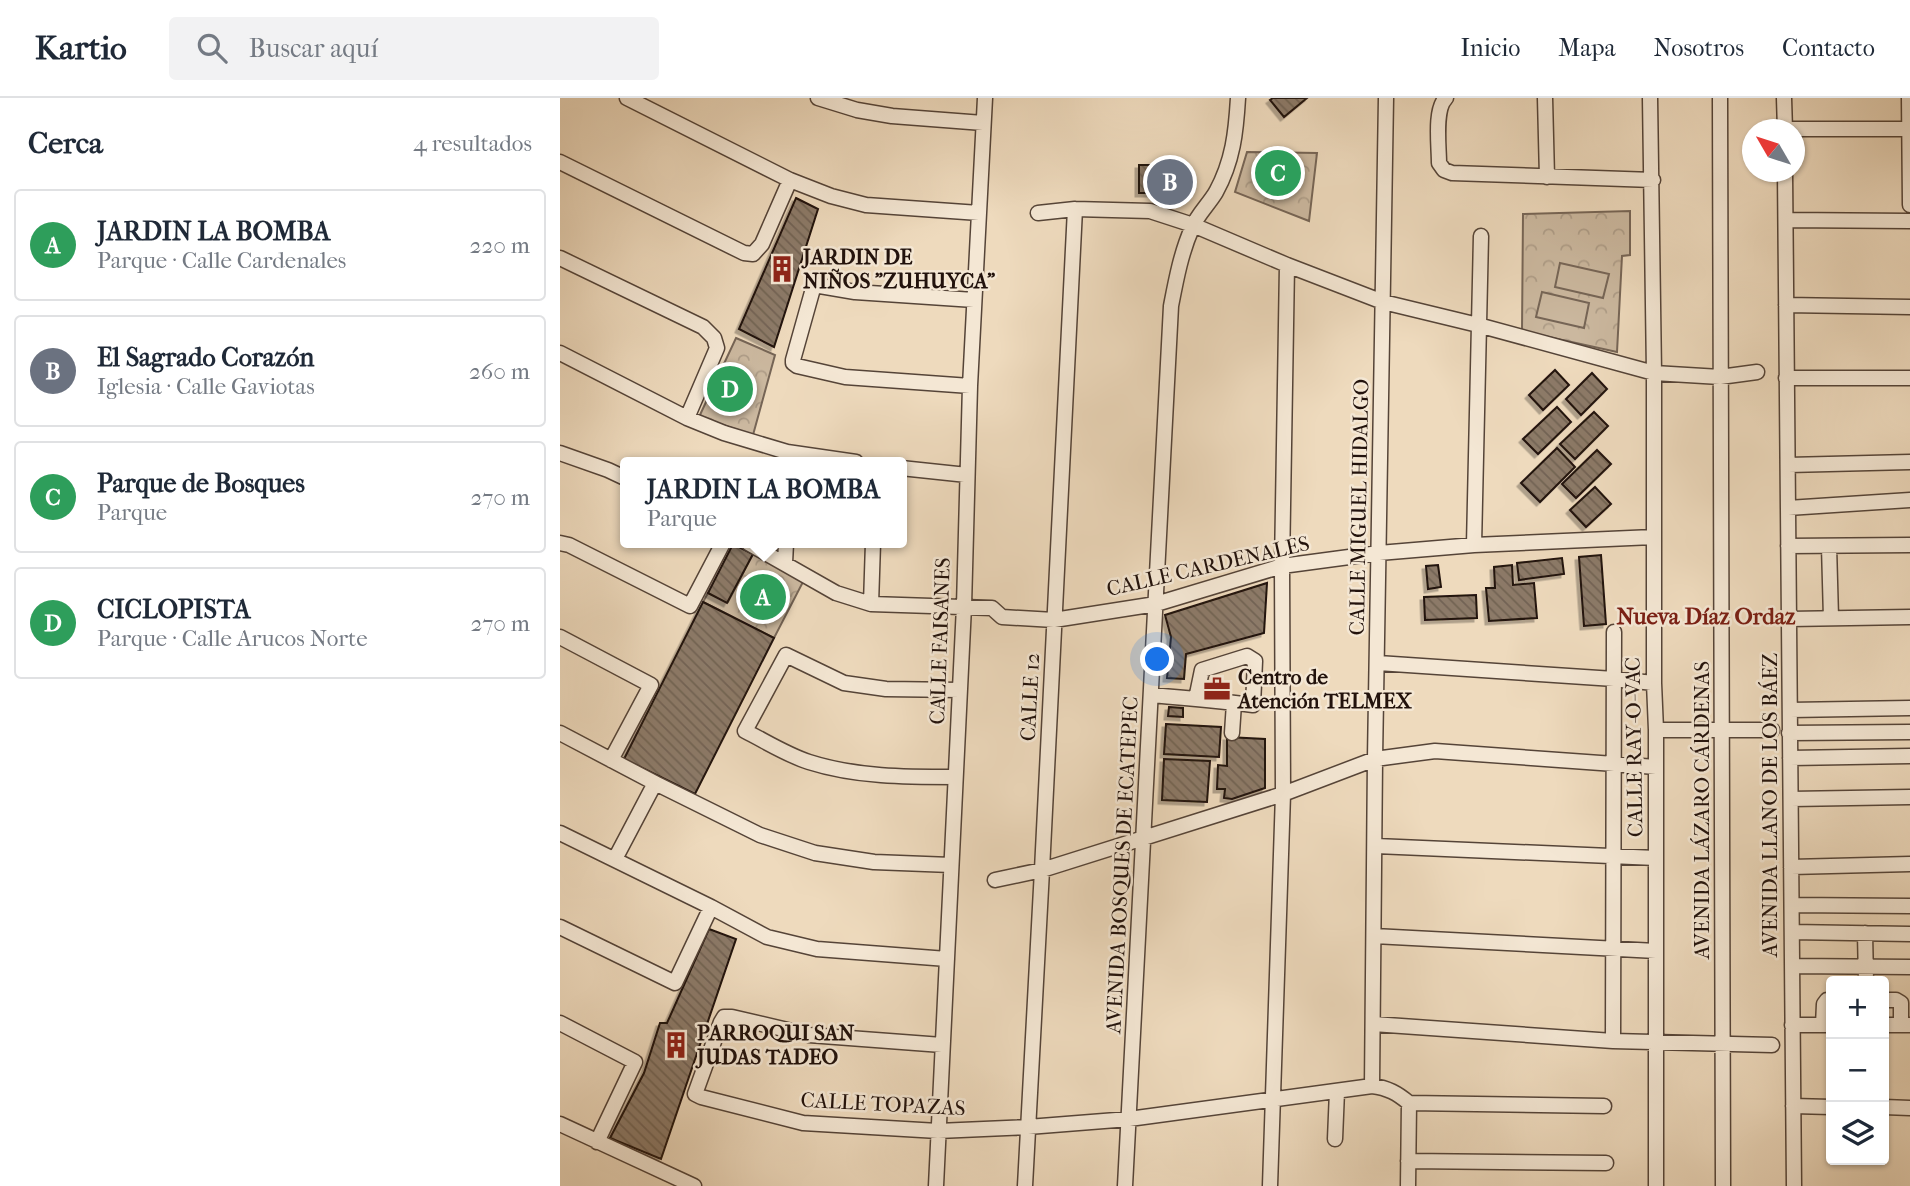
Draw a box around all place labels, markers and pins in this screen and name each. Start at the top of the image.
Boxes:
pin: C [1255,147,1301,199]
pin: B [1147,156,1193,208]
place label: JARDIN DE NIÑOS "ZUHUYCA" [801,245,995,293]
building icon: JARDIN DE NIÑOS "ZUHUYCA" [767,254,797,284]
pin: D [707,363,753,415]
pin: A [740,571,786,623]
place label: Centro de Atención TELMEX [1236,665,1413,713]
office icon: Centro de Atención TELMEX [1202,674,1232,704]
place label: PARROQUI SAN JUDAS TADEO [695,1021,854,1069]
building icon: PARROQUI SAN JUDAS TADEO [661,1030,691,1060]

